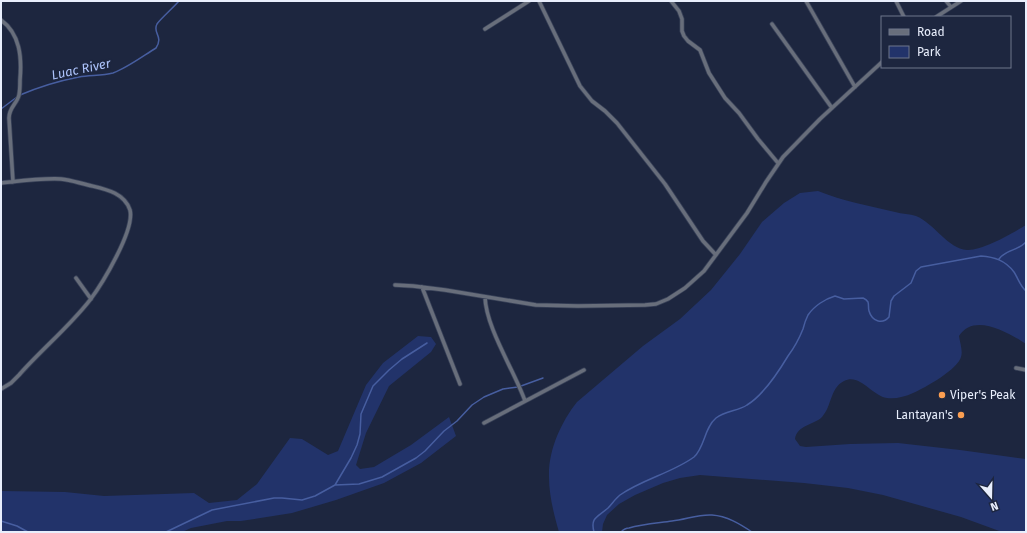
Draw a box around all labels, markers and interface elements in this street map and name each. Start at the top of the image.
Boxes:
legend [881,16,1011,68]
text: Road [917,25,945,39]
text: Park [917,45,941,59]
water label: Luac River [50,55,113,83]
place label: Viper's Peak [950,388,1016,402]
marker: Viper's Peak [937,390,947,400]
place label: Lantayan's [896,408,953,422]
marker: Lantayan's [956,410,966,420]
north arrow [971,477,1011,517]
text: N [989,499,1000,513]

